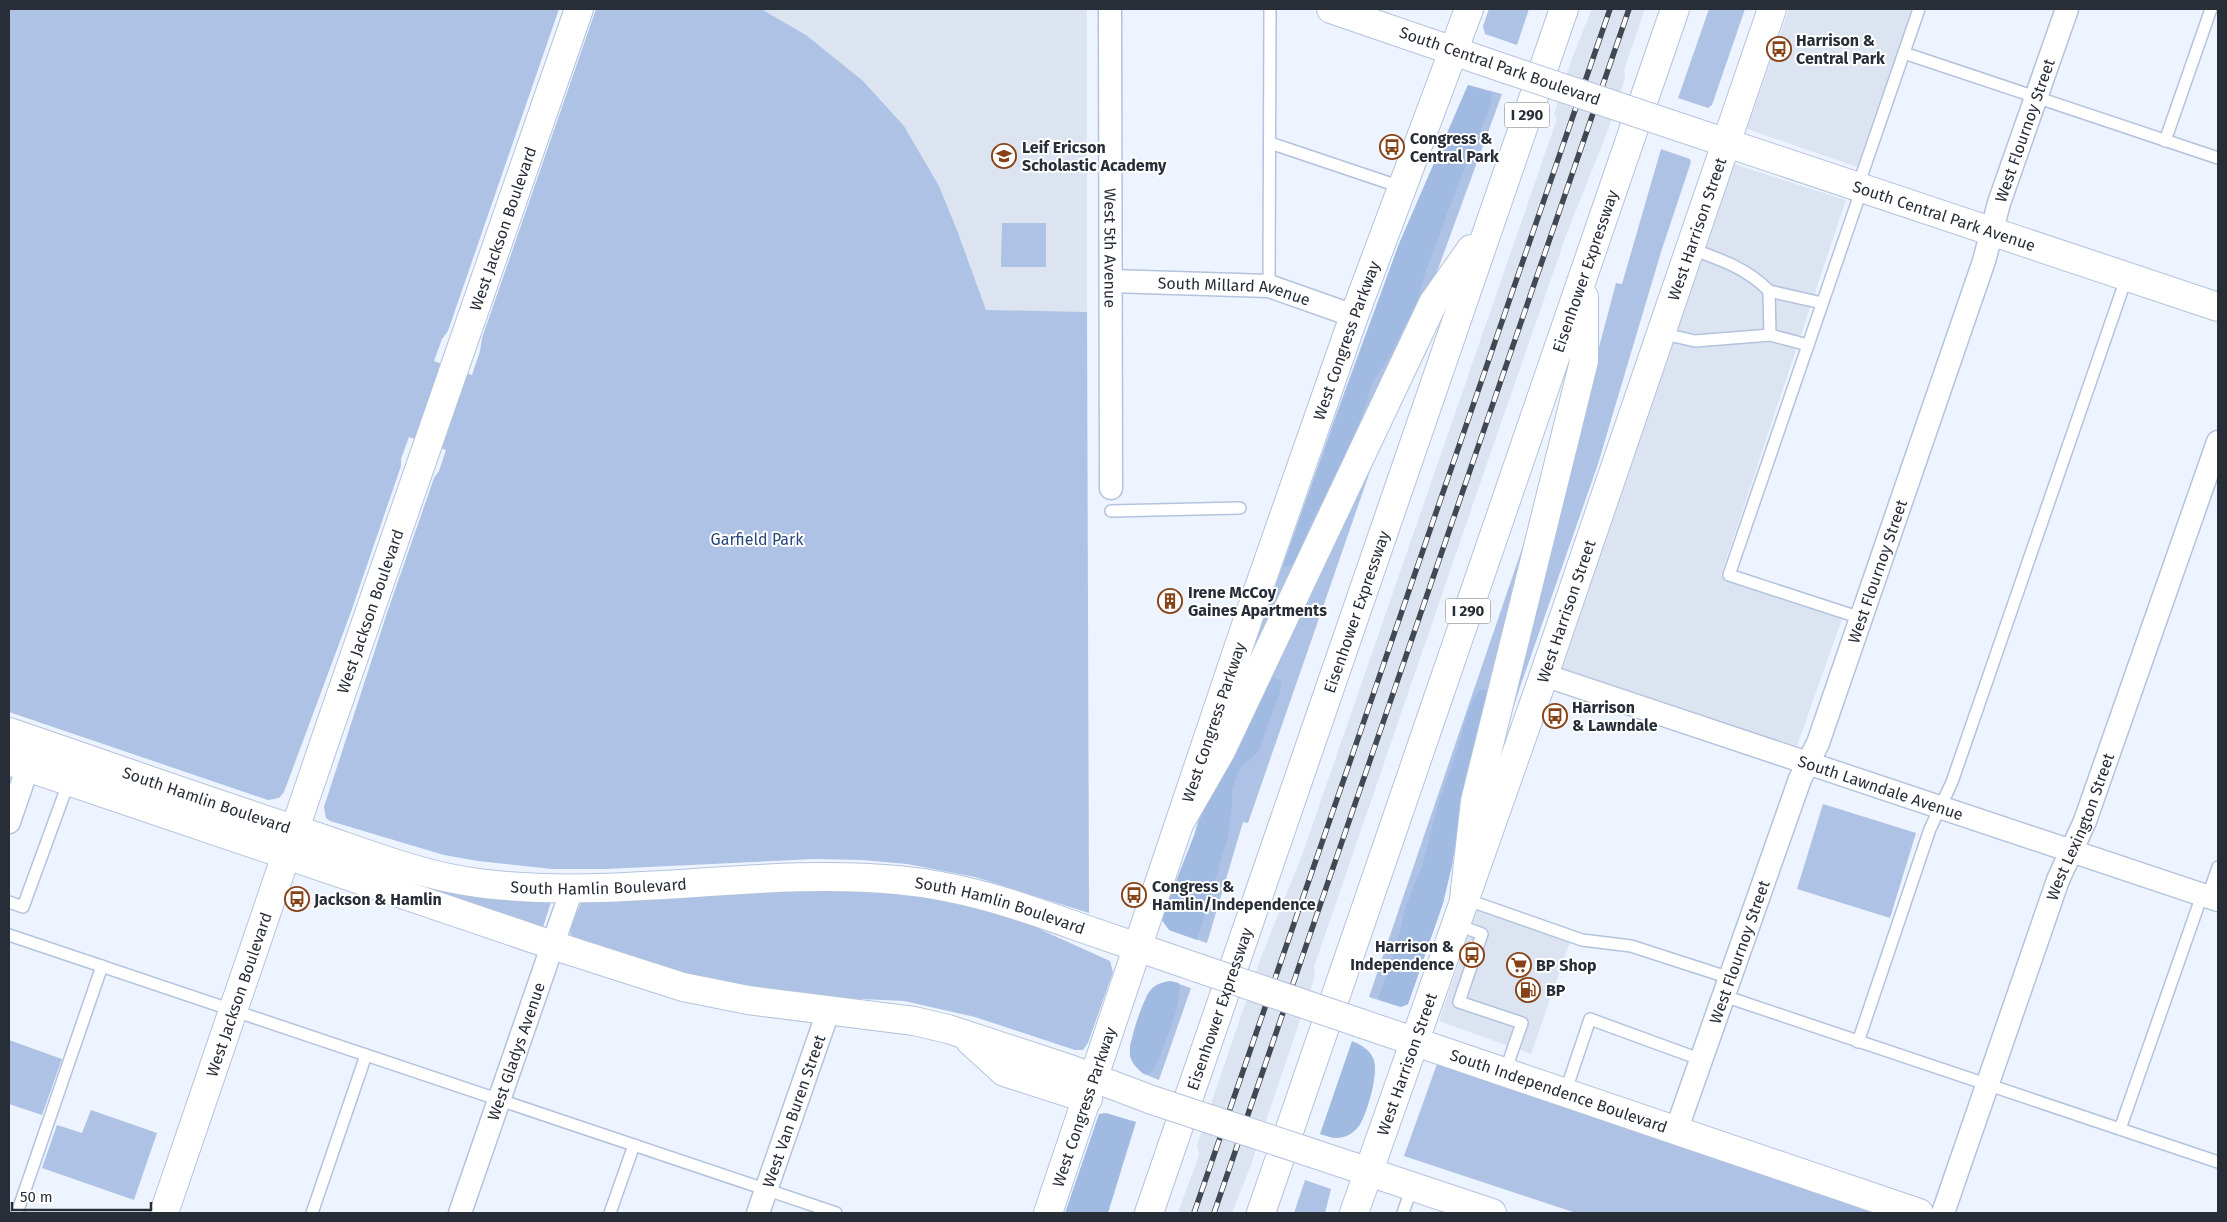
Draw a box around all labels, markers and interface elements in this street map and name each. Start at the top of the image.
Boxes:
street label: South Central Park Boulevard [1397,23,1603,109]
place label: Harrison & Central Park [1796,31,1885,68]
bus stop icon: Harrison & Central Park [1766,36,1792,62]
street label: West Flournoy Street [1991,56,2058,205]
road number: I 290 [1504,102,1550,128]
place label: Congress & Central Park [1410,129,1499,166]
bus stop icon: Congress & Central Park [1379,134,1405,160]
place label: Leif Ericson Scholastic Academy [1022,138,1167,175]
school or university icon: Leif Ericson Scholastic Academy [991,143,1017,169]
street label: West Jackson Boulevard [465,144,540,313]
street label: West Harrison Street [1663,155,1730,303]
street label: South Central Park Avenue [1850,176,2038,255]
street label: Eisenhower Expressway [1548,187,1622,355]
street label: West 5th Avenue [1101,188,1120,308]
street label: West Congress Parkway [1309,258,1383,423]
street label: South Millard Avenue [1157,273,1313,309]
street label: West Flournoy Street [1844,497,1911,646]
street label: West Jackson Boulevard [333,527,407,696]
street label: Eisenhower Expressway [1319,528,1393,695]
park label: Garfield Park [711,530,804,549]
street label: West Harrison Street [1533,537,1599,685]
place label: Irene McCoy Gaines Apartments [1188,583,1327,620]
building icon: Irene McCoy Gaines Apartments [1157,588,1183,614]
road number: I 290 [1446,598,1490,624]
street label: West Congress Parkway [1178,639,1249,805]
place label: Harrison & Lawndale [1572,698,1658,735]
bus stop icon: Harrison & Lawndale [1542,703,1568,729]
street label: West Lexington Street [2042,750,2118,903]
street label: South Lawndale Avenue [1796,751,1966,824]
street label: South Hamlin Boulevard [120,762,293,837]
street label: South Hamlin Boulevard [914,873,1088,938]
street label: South Hamlin Boulevard [510,874,687,898]
place label: Congress & Hamlin/Independence [1152,877,1316,914]
street label: West Flournoy Street [1705,877,1773,1026]
bus stop icon: Congress & Hamlin/Independence [1121,882,1147,908]
bus stop icon: Jackson & Hamlin [284,886,310,912]
place label: Jackson & Hamlin [313,890,442,909]
street label: West Jackson Boulevard [202,910,275,1079]
street label: Eisenhower Expressway [1183,925,1256,1093]
place label: Harrison & Independence [1350,937,1454,974]
bus stop icon: Harrison & Independence [1459,942,1485,968]
supermarket icon: BP Shop [1506,952,1532,978]
place label: BP Shop [1536,956,1597,975]
fuel station icon: BP [1515,977,1541,1003]
street label: West Gladys Avenue [483,980,549,1123]
place label: BP [1546,981,1566,1000]
street label: West Harrison Street [1373,990,1441,1138]
street label: West Congress Parkway [1048,1024,1120,1189]
street label: West Van Buren Street [758,1032,829,1190]
street label: South Independence Boulevard [1448,1045,1670,1136]
scale bar [12,1180,151,1212]
text: 50 m [20,1188,53,1206]

